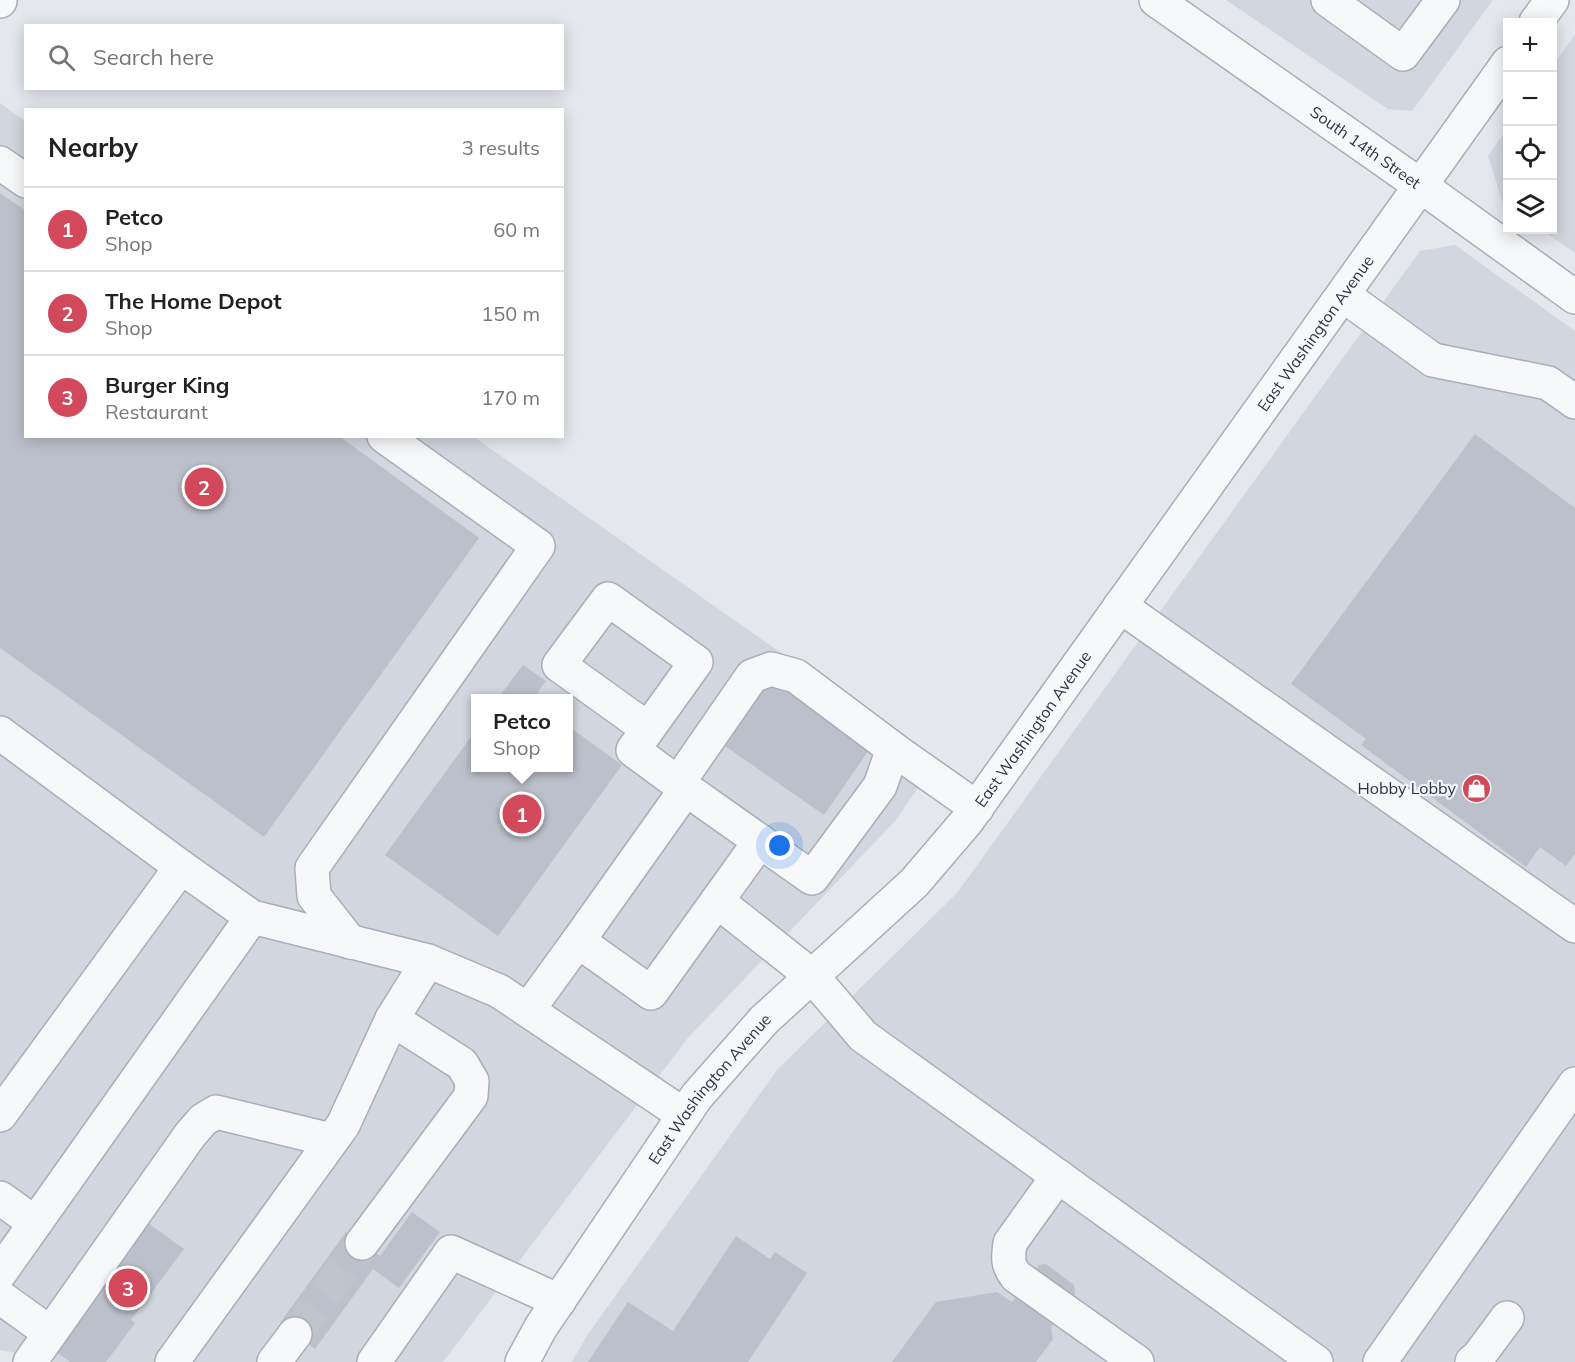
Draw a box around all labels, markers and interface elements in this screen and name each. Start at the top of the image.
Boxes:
map controls [1503,18,1557,234]
button: + [1503,18,1557,72]
search box [24,24,564,90]
icon: search [45,41,78,74]
text: Search here [93,43,214,71]
button: − [1503,72,1557,126]
street label: South 14th Street [1306,101,1425,193]
button: locate [1503,126,1557,180]
text: Nearby [48,131,138,164]
text: 3 results [462,135,540,160]
button: layers [1503,180,1557,234]
text: Petco [105,203,163,231]
text: 1 [62,217,74,242]
text: 60 m [493,217,540,242]
text: Shop [105,231,153,256]
street label: East Washington Avenue [1253,251,1378,415]
text: The Home Depot [105,287,282,315]
text: 2 [62,301,74,326]
text: 150 m [481,301,540,326]
text: Shop [105,315,153,340]
text: Burger King [105,371,230,399]
text: 3 [62,385,74,410]
text: 170 m [481,385,540,410]
text: Restaurant [105,399,208,424]
pin: 2 [184,464,224,510]
street label: East Washington Avenue [970,647,1095,811]
popup [471,694,573,772]
text: Petco [493,707,551,735]
text: Shop [493,735,540,760]
shop icon: Hobby Lobby [1461,772,1493,804]
place label: Hobby Lobby [1357,778,1456,798]
pin: 1 [502,792,542,836]
your location [765,831,794,860]
street label: East Washington Avenue [644,1009,775,1168]
pin: 3 [108,1266,148,1310]

